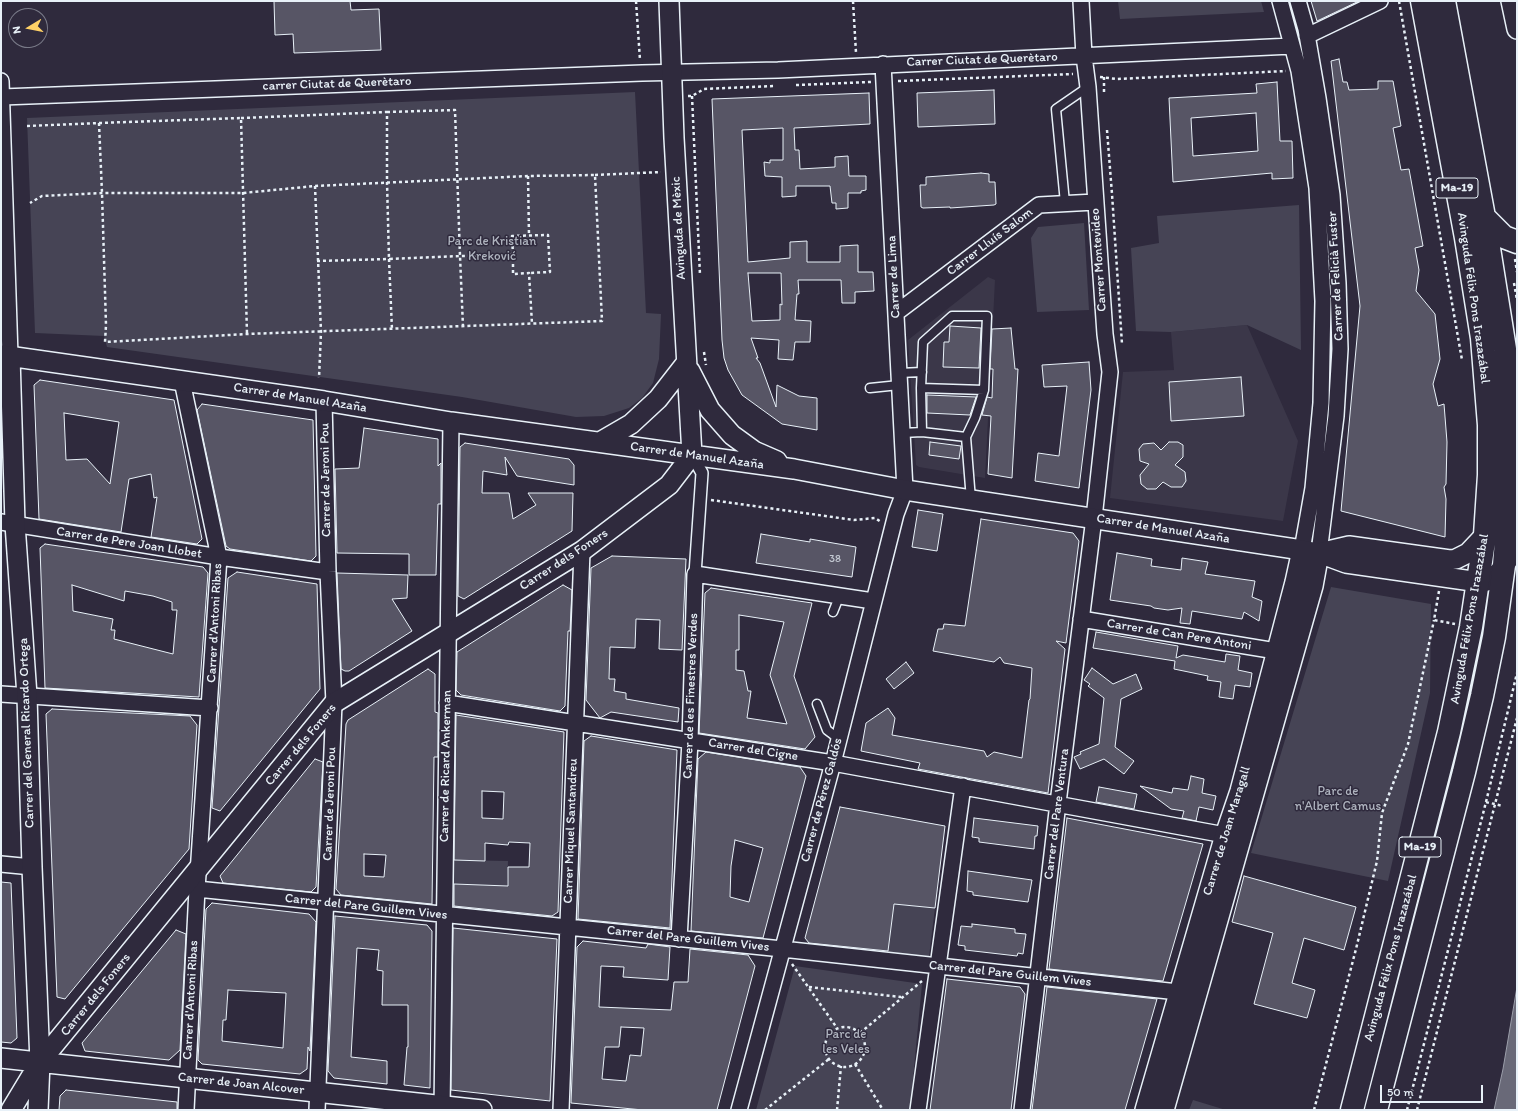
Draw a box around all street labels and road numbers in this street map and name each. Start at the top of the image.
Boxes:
street label: Carrer Ciutat de Querètaro [906,50,1058,70]
street label: carrer Ciutat de Querètaro [262,74,412,94]
street label: Avinguda de Mèxic [669,176,689,280]
road number: Ma-19 [1436,178,1478,198]
street label: Carrer Lluís Salom [944,205,1036,279]
street label: Carrer Montevideo [1088,208,1110,312]
street label: Carrer de Felicià Fuster [1325,211,1347,341]
street label: Avinguda Félix Pons Irazazábal [1453,212,1493,384]
street label: Carrer de Lima [884,235,904,319]
street label: Carrer de Manuel Azaña [232,380,368,416]
street label: Carrer de Jeroni Pou [317,423,335,537]
street label: Carrer de Manuel Azaña [629,439,765,473]
street label: Carrer de Manuel Azaña [1095,511,1231,547]
street label: Carrer de Pere Joan Llobet [55,524,203,562]
street label: Carrer dels Foners [517,526,611,594]
street label: Avinguda Félix Pons Irazazábal [1447,533,1493,705]
street label: Carrer d'Antoni Ribas [204,563,226,683]
street label: Carrer de les Finestres Verdes [680,613,702,779]
street label: Carrer de Can Pere Antoni [1105,616,1253,654]
street label: Carrer del General Ricardo Ortega [16,638,38,828]
street label: Carrer de Ricard Ankerman [437,690,455,842]
street label: Carrer dels Foners [262,701,340,789]
street label: Carrer del Cigne [707,735,799,765]
street label: Carrer de Pérez Galdós [798,736,846,864]
street label: Carrer de Jeroni Pou [320,747,340,861]
street label: Carrer del Pare Ventura [1041,748,1073,880]
street label: Carrer Miquel Santandreu [561,758,581,904]
street label: Carrer de Joan Maragall [1200,764,1254,898]
road number: Ma-19 [1399,837,1441,857]
street label: Avinguda Félix Pons Irazazábal [1361,873,1421,1043]
street label: Carrer del Pare Guillem Vives [284,891,448,923]
street label: Carrer del Pare Guillem Vives [606,923,770,955]
street label: Carrer d'Antoni Ribas [180,940,202,1060]
street label: Carrer dels Foners [58,950,134,1040]
street label: Carrer del Pare Guillem Vives [928,958,1092,990]
street label: Carrer de Joan Alcover [177,1070,305,1098]

